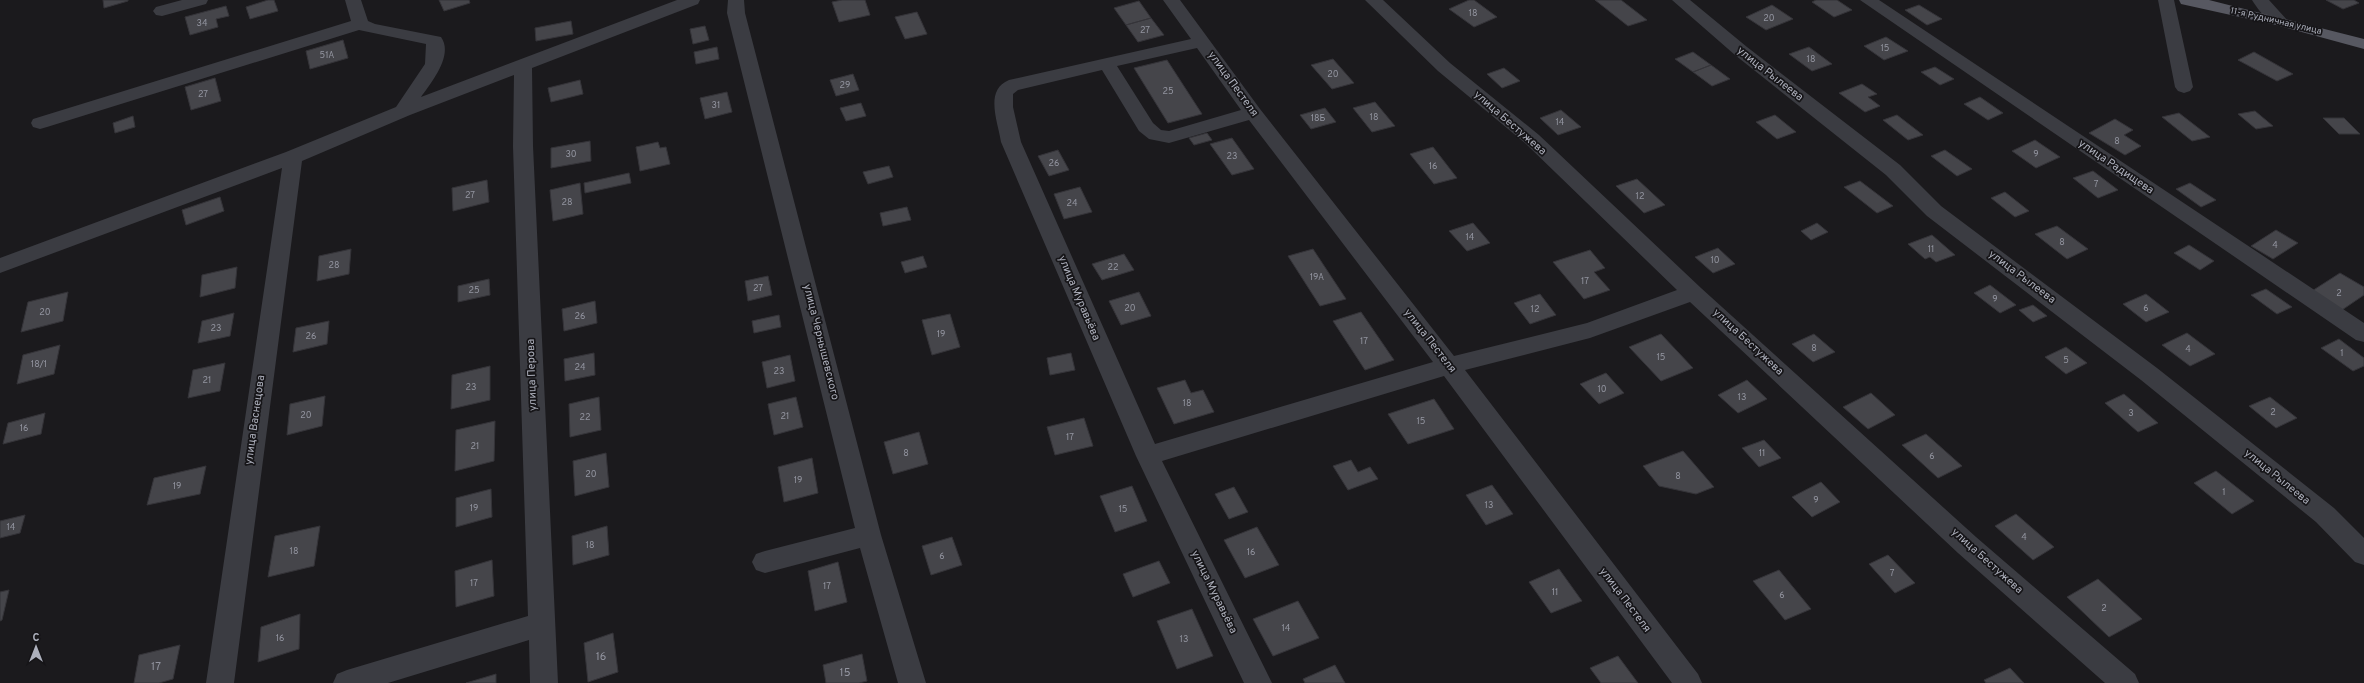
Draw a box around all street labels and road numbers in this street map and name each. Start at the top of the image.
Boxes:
street label: 11-я Рудничная улица [2229,5,2323,37]
street label: улица Рылеева [1734,44,1806,104]
street label: улица Пестеля [1205,49,1261,119]
street label: улица Бестужева [1471,88,1549,158]
street label: улица Радищева [2076,137,2157,198]
street label: улица Рылеева [1986,247,2059,307]
street label: улица Муравьёва [1055,253,1103,343]
street label: улица Чернышевского [800,283,842,401]
street label: улица Пестеля [1401,306,1459,376]
street label: улица Бестужева [1710,306,1786,378]
street label: улица Перова [524,338,540,411]
street label: улица Васнецова [242,374,268,466]
street label: улица Рылеева [2241,446,2313,508]
street label: улица Бестужева [1948,525,2026,597]
street label: улица Муравьёва [1188,548,1240,636]
street label: улица Пестеля [1596,565,1654,635]

